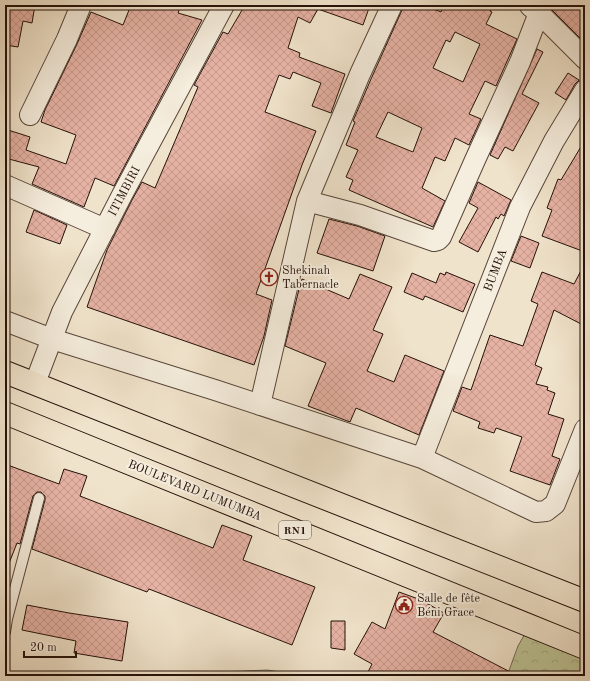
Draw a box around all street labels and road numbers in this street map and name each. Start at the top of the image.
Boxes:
street label: ITIMBIRI [107,164,143,218]
street label: BUMBA [482,247,509,293]
street label: BOULEVARD LUMUMBA [126,459,263,523]
road number: RN1 [279,521,311,539]

